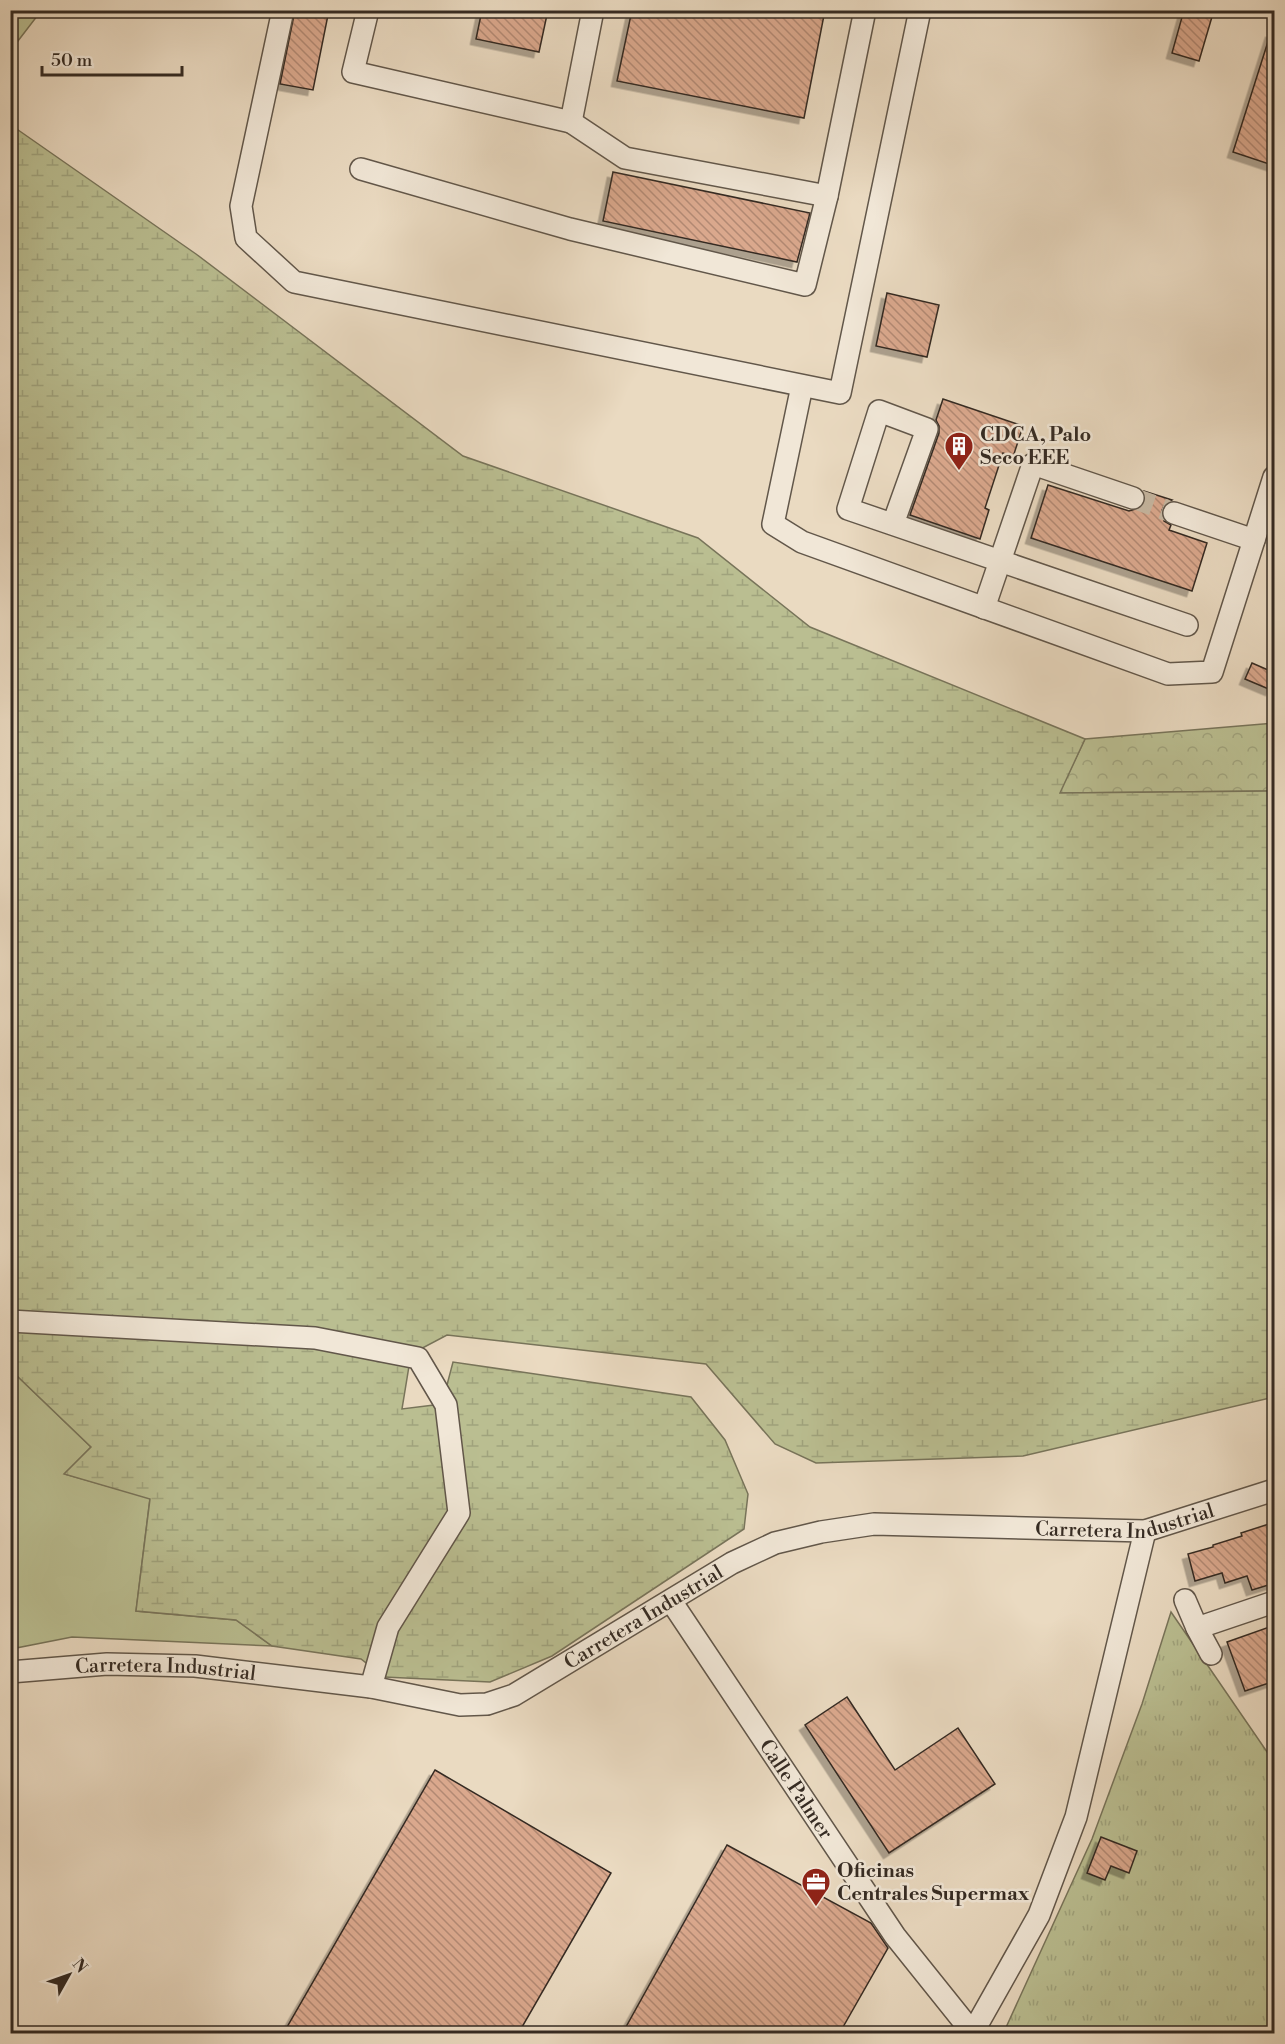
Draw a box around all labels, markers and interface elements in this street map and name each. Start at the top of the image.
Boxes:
scale bar [42,39,182,77]
text: 50 m [51,49,93,72]
place label: CDCA, Palo Seco EEE [980,423,1091,471]
building icon: CDCA, Palo Seco EEE [943,430,975,472]
street label: Carretera Industrial [1035,1499,1217,1545]
street label: Carretera Industrial [560,1560,728,1676]
street label: Carretera Industrial [74,1653,257,1687]
street label: Calle Palmer [753,1735,838,1845]
place label: Oficinas Centrales Supermax [837,1859,1030,1907]
office icon: Oficinas Centrales Supermax [800,1866,832,1908]
north arrow [39,1945,99,2005]
text: N [68,1955,92,1978]

